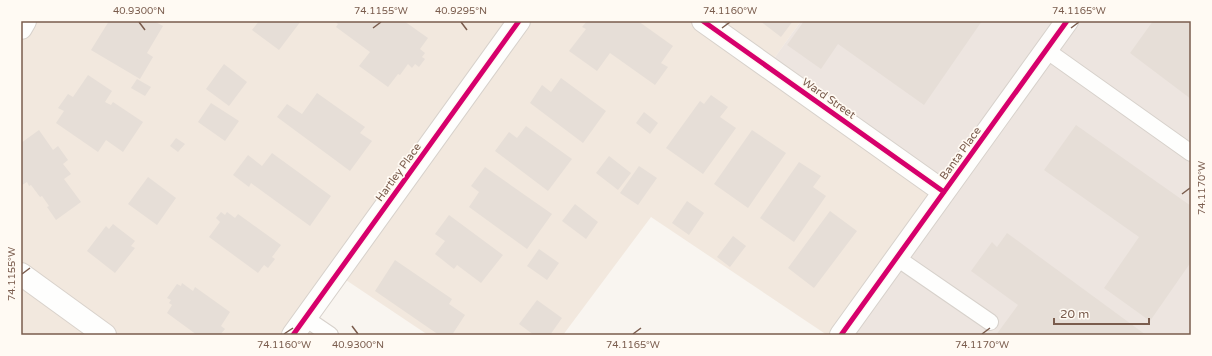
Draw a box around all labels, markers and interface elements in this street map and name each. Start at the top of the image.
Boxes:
text: 40.9300°N [113,5,165,17]
text: 74.1155°W [354,5,408,17]
text: 40.9295°N [435,5,487,17]
text: 74.1160°W [703,5,757,17]
text: 74.1165°W [1052,5,1106,17]
street label: Ward Street [800,75,858,122]
street label: Banta Place [937,124,984,182]
street label: Hartley Place [373,141,424,204]
text: 74.1170°W [1196,161,1208,215]
text: 74.1155°W [6,247,18,301]
scale bar [1054,300,1149,326]
text: 20 m [1060,307,1089,321]
text: 74.1160°W [257,339,311,351]
text: 40.9300°N [332,339,384,351]
text: 74.1165°W [606,339,660,351]
text: 74.1170°W [955,339,1009,351]

